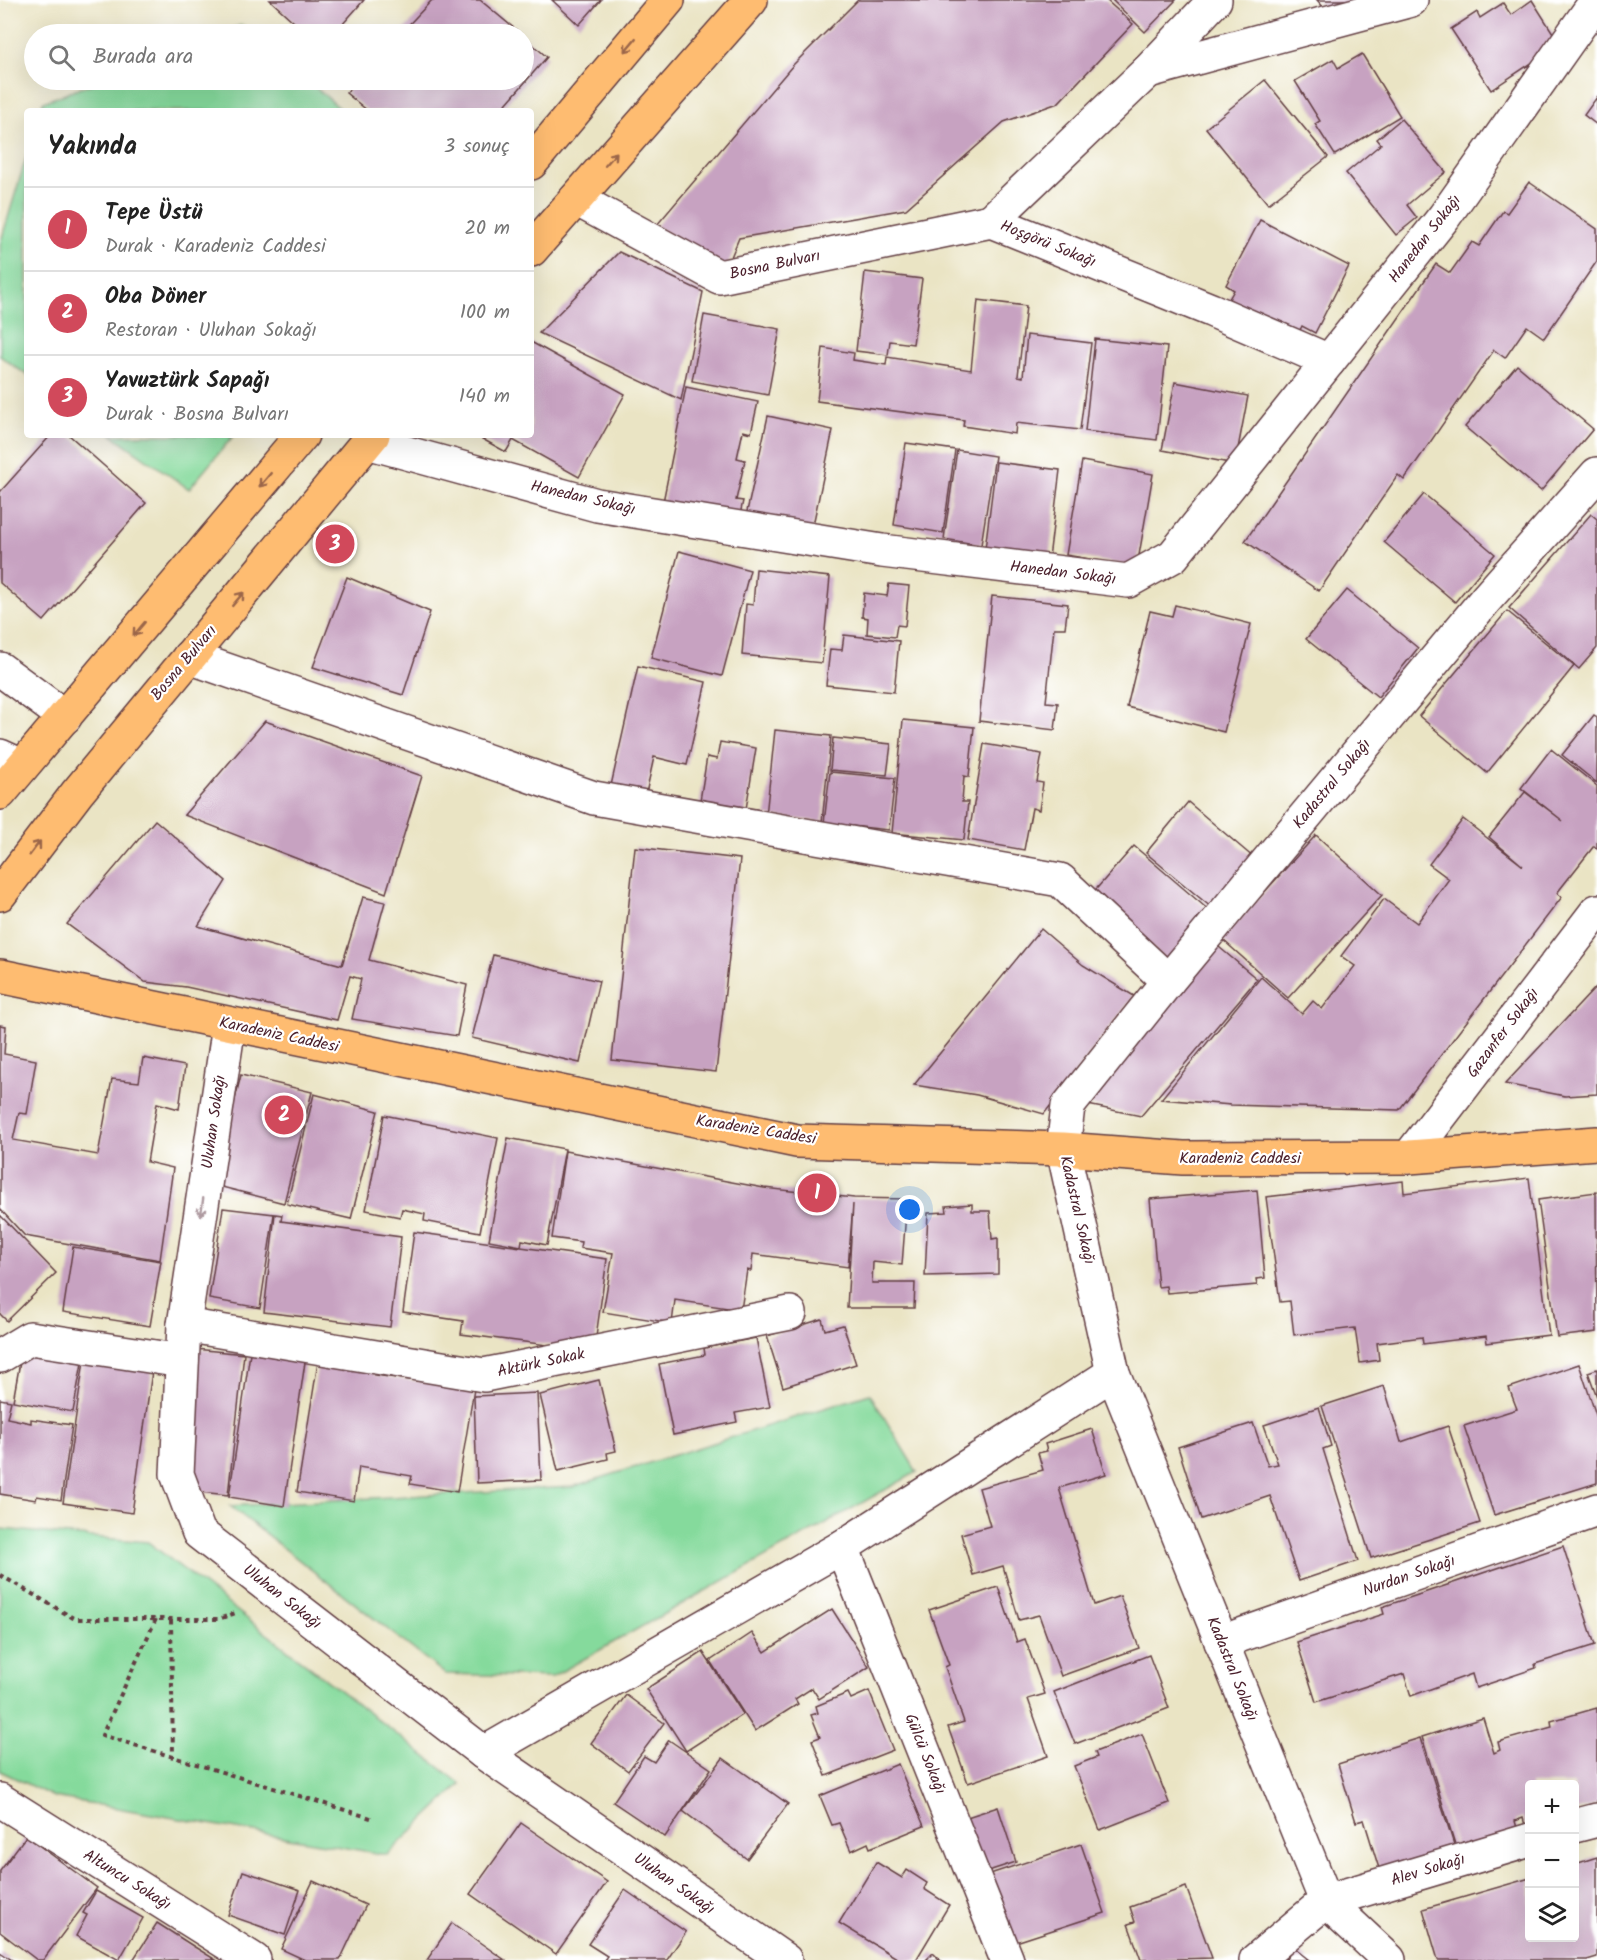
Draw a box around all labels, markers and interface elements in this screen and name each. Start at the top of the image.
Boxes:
search box [24,24,534,90]
one-way arrow [624,37,637,53]
text: Burada ara [93,40,193,75]
icon: search [45,41,78,74]
text: Yakında [48,126,137,168]
text: 3 sonuç [444,131,510,163]
one-way arrow [604,152,618,167]
street label: Hanedan Sokağı [1382,189,1468,289]
text: Tepe Üstü [105,196,202,231]
text: 1 [64,213,71,245]
text: 20 m [464,213,510,245]
street label: Hoşgörü Sokağı [996,213,1100,275]
text: Durak · Karadeniz Caddesi [105,231,326,263]
street label: Bosna Bulvarı [727,243,823,287]
text: Oba Döner [105,280,206,315]
text: 2 [62,297,73,329]
text: 100 m [460,297,510,329]
text: Restoran · Uluhan Sokağı [105,315,317,347]
text: Yavuztürk Sapağı [105,364,269,399]
text: 3 [62,381,73,413]
text: 140 m [459,381,510,413]
text: Durak · Bosna Bulvarı [105,399,289,431]
one-way arrow [258,472,271,488]
street label: Hanedan Sokağı [528,474,638,522]
pin: 3 [316,522,354,566]
street label: Hanedan Sokağı [1008,554,1118,592]
one-way arrow [231,591,244,607]
street label: Bosna Bulvarı [145,620,223,706]
one-way arrow [132,621,146,636]
street label: Kadastral Sokağı [1287,733,1377,835]
one-way arrow [29,840,42,856]
street label: Gazanfer Sokağı [1461,982,1545,1084]
street label: Karadeniz Caddesi [217,1010,342,1060]
street label: Uluhan Sokağı [195,1073,233,1171]
pin: 2 [264,1092,304,1138]
street label: Karadeniz Caddesi [694,1108,819,1152]
street label: Karadeniz Caddesi [1179,1146,1302,1171]
street label: Kadastral Sokağı [1052,1153,1102,1267]
pin: 1 [798,1170,836,1216]
your location [895,1195,924,1224]
one-way arrow [196,1197,207,1217]
street label: Aktürk Sokak [495,1341,587,1384]
street label: Nurdan Sokağı [1359,1548,1459,1604]
street label: Uluhan Sokağı [237,1558,327,1636]
street label: Kadastral Sokağı [1200,1613,1264,1725]
street label: Gülcü Sokağı [897,1710,953,1798]
map controls [1525,1780,1579,1942]
button: + [1525,1780,1579,1834]
button: − [1525,1834,1579,1888]
street label: Altuncu Sokağı [78,1843,176,1917]
street label: Uluhan Sokağı [628,1847,720,1921]
street label: Alev Sokağı [1388,1847,1468,1893]
button: layers [1525,1888,1579,1942]

